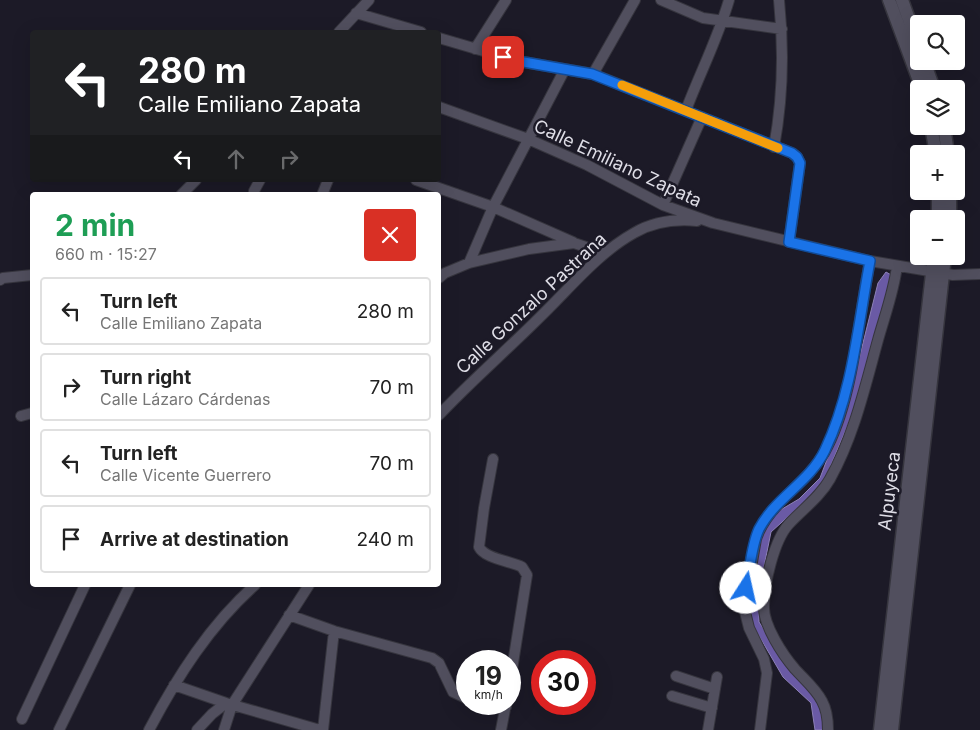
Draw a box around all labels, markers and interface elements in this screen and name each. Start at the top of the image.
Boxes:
map controls [910,15,965,265]
button: search [910,15,965,70]
pin [482,36,524,78]
icon: arrive [489,43,517,71]
text: 280 m [138,49,247,91]
icon: left [55,50,120,115]
button: layers [910,80,965,135]
text: Calle Emiliano Zapata [138,91,361,117]
street label: Calle Emiliano Zapata [531,115,705,211]
icon: left [169,145,197,173]
icon: ahead [222,145,250,173]
icon: right [275,145,303,173]
button: + [910,145,965,200]
text: 2 min [55,207,135,243]
button: close [364,209,416,261]
button: − [910,210,965,265]
street label: Calle Gonzalo Pastrana [452,228,610,378]
text: 660 m · 15:27 [55,244,157,264]
text: Turn left [100,290,178,313]
icon: left [57,297,85,325]
text: 280 m [357,300,414,323]
text: Calle Emiliano Zapata [100,313,262,333]
text: Turn right [100,366,191,389]
icon: right [57,373,85,401]
text: 70 m [370,376,414,399]
text: Calle Lázaro Cárdenas [100,389,270,409]
text: Turn left [100,442,178,465]
icon: left [57,449,85,477]
street label: Alpuyeca [874,450,904,532]
text: 70 m [370,452,414,475]
text: Calle Vicente Guerrero [100,465,271,485]
icon: arrive [57,525,85,553]
text: Arrive at destination [100,528,289,551]
text: 240 m [356,528,414,551]
position arrow [719,561,771,613]
speed limit sign: 30 [531,650,596,715]
text: 19 [475,661,502,691]
text: km/h [474,687,503,702]

